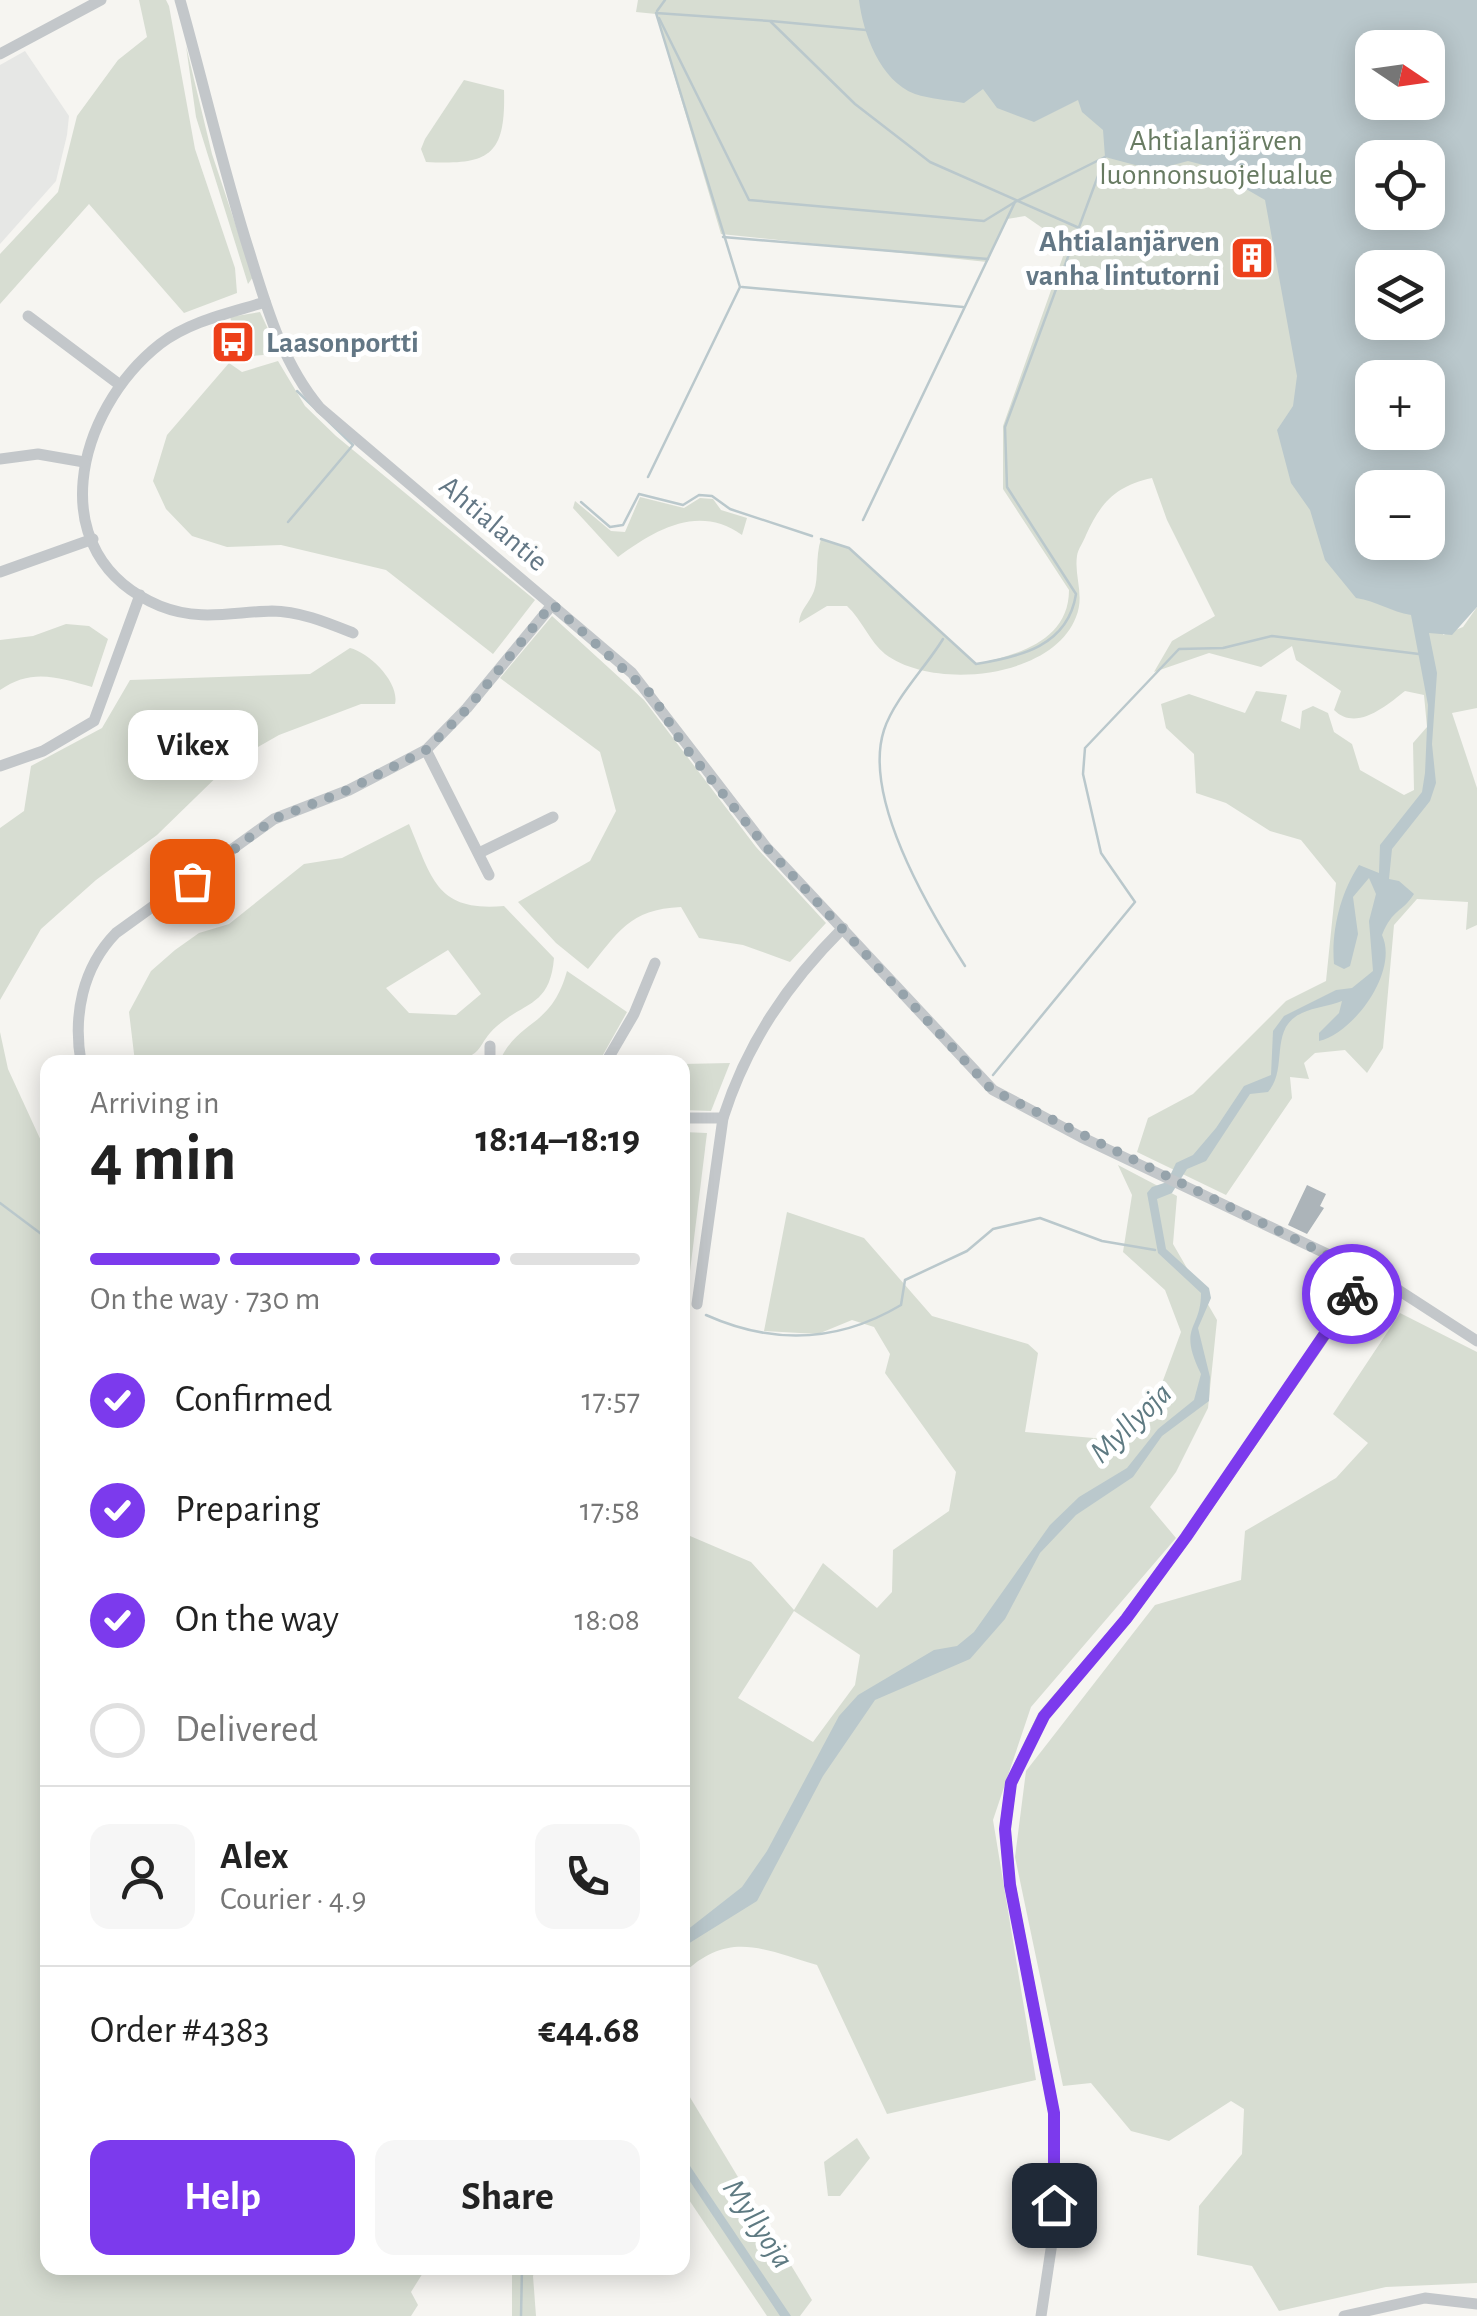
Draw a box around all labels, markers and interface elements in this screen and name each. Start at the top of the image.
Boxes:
north arrow [1355,30,1445,120]
map controls [1355,30,1445,560]
park label: Ahtialanjärven luonnonsuojelualue [1099,126,1333,190]
button: locate [1355,140,1445,230]
place label: Ahtialanjärven vanha lintutorni [1026,227,1220,291]
building icon: Ahtialanjärven vanha lintutorni [1229,235,1275,281]
button: layers [1355,250,1445,340]
bus stop icon: Laasonportti [210,319,256,365]
place label: Laasonportti [266,328,419,358]
button: + [1355,360,1445,450]
street label: Ahtialantie [434,470,553,577]
button: − [1355,470,1445,560]
callout: Vikex [127,711,257,781]
text: Vikex [157,729,229,761]
pin [150,839,235,924]
icon: bag [165,854,220,909]
text: Arriving in [90,1087,219,1119]
text: 18:14–18:19 [475,1121,640,1159]
text: 4 min [90,1127,236,1192]
courier [1302,1244,1402,1344]
icon: bike [1325,1267,1380,1322]
text: On the way · 730 m [90,1283,320,1315]
icon: check [90,1373,145,1428]
water label: Myllyoja [1084,1377,1178,1469]
text: Confirmed [175,1381,332,1419]
text: 17:57 [582,1384,640,1416]
icon: check [90,1483,145,1538]
text: Preparing [175,1491,320,1529]
text: 17:58 [580,1494,640,1526]
icon: check [90,1593,145,1648]
text: On the way [175,1601,339,1639]
text: 18:08 [574,1604,640,1636]
text: Delivered [175,1711,318,1749]
button: person [90,1824,195,1929]
button: phone [535,1824,640,1929]
text: Alex [220,1838,289,1876]
text: Courier · 4.9 [220,1883,367,1915]
text: Order #4383 [90,2012,269,2050]
text: €44.68 [538,2012,640,2050]
button: Help [90,2140,355,2255]
button: Share [375,2140,640,2255]
pin [1012,2163,1097,2248]
water label: Myllyoja [717,2173,799,2274]
icon: home [1027,2178,1082,2233]

